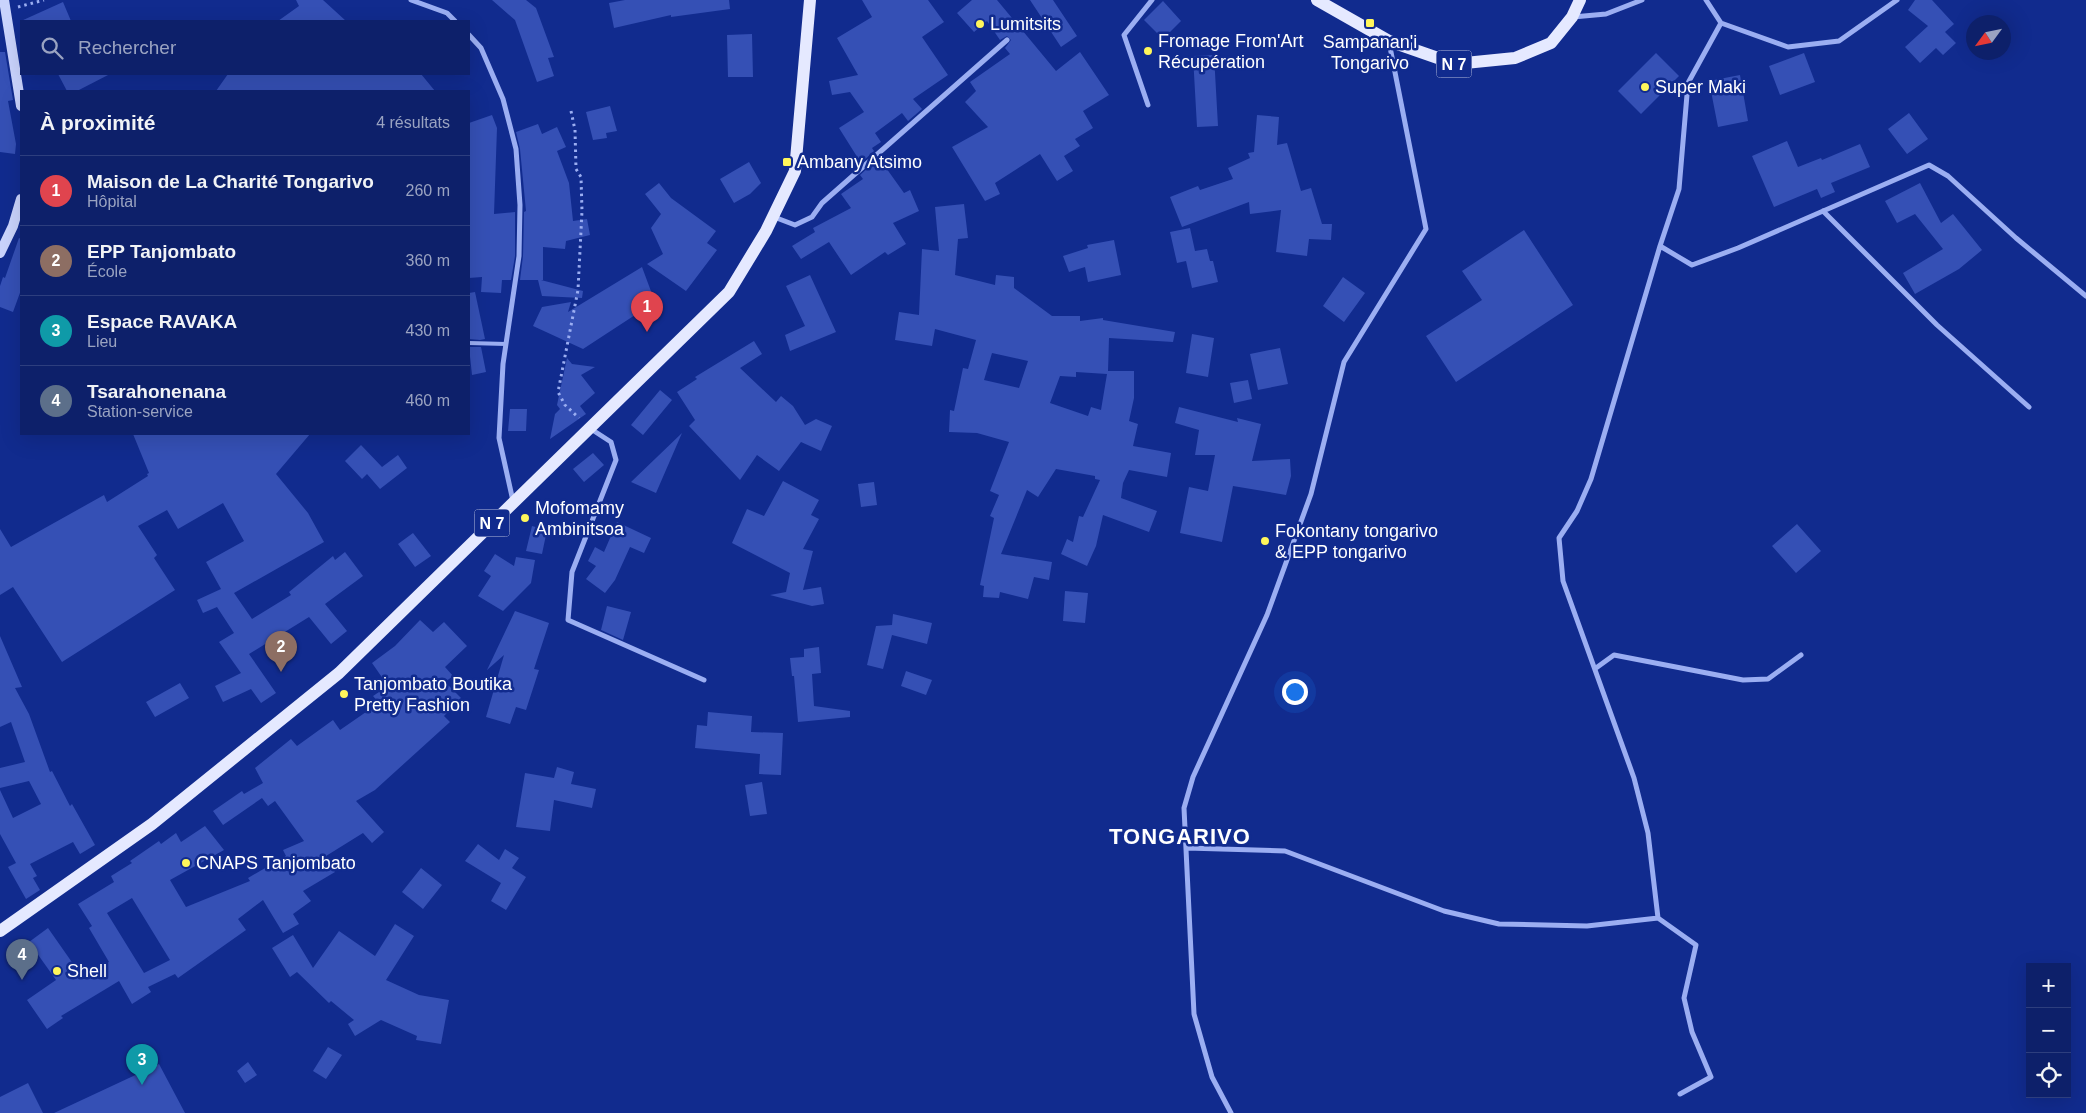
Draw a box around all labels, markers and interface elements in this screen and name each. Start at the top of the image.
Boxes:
place label: Lumitsits [990,14,1061,34]
north arrow [1966,15,2011,60]
marker: Sampanan'i Tongarivo [1364,17,1376,29]
marker: Lumitsits [974,18,986,30]
search box [20,20,470,75]
place label: Fromage From'Art Récupération [1158,31,1303,72]
place label: Sampanan'i Tongarivo [1323,32,1417,73]
icon: search [38,34,66,62]
text: Rechercher [78,37,176,58]
marker: Fromage From'Art Récupération [1142,45,1154,57]
road number: N 7 [1436,51,1472,78]
place label: Super Maki [1655,77,1746,97]
marker: Super Maki [1639,81,1651,93]
text: À proximité [40,111,156,134]
text: 4 résultats [376,114,450,131]
place label: Ambany Atsimo [797,152,922,172]
marker: Ambany Atsimo [781,156,793,168]
text: Maison de La Charité Tongarivo [87,171,374,192]
text: 1 [52,182,60,199]
text: 260 m [406,182,450,199]
text: Hôpital [87,193,137,210]
text: EPP Tanjombato [87,241,236,262]
text: 2 [52,252,60,269]
text: 360 m [406,252,450,269]
text: École [87,263,127,280]
pin: 1 [631,291,663,332]
text: Espace RAVAKA [87,311,237,332]
text: 3 [52,322,60,339]
text: 430 m [406,322,450,339]
text: Lieu [87,333,117,350]
text: Tsarahonenana [87,381,226,402]
text: 4 [52,392,60,409]
text: 460 m [406,392,450,409]
text: Station-service [87,403,193,420]
place label: Mofomamy Ambinitsoa [535,498,625,539]
road number: N 7 [474,509,510,536]
marker: Mofomamy Ambinitsoa [519,512,531,524]
place label: Fokontany tongarivo & EPP tongarivo [1275,521,1438,562]
marker: Fokontany tongarivo & EPP tongarivo [1259,535,1271,547]
pin: 2 [265,631,297,672]
place label: Tanjombato Boutika Pretty Fashion [354,674,513,715]
your location [1282,679,1308,705]
marker: Tanjombato Boutika Pretty Fashion [338,688,350,700]
district label: TONGARIVO [1109,824,1251,849]
place label: CNAPS Tanjombato [196,853,356,873]
marker: CNAPS Tanjombato [180,857,192,869]
pin: 4 [6,939,38,980]
place label: Shell [67,961,107,981]
map controls [2026,963,2071,1098]
button: + [2026,963,2071,1008]
marker: Shell [51,965,63,977]
button: − [2026,1008,2071,1053]
pin: 3 [126,1044,158,1085]
button: locate [2026,1053,2071,1098]

